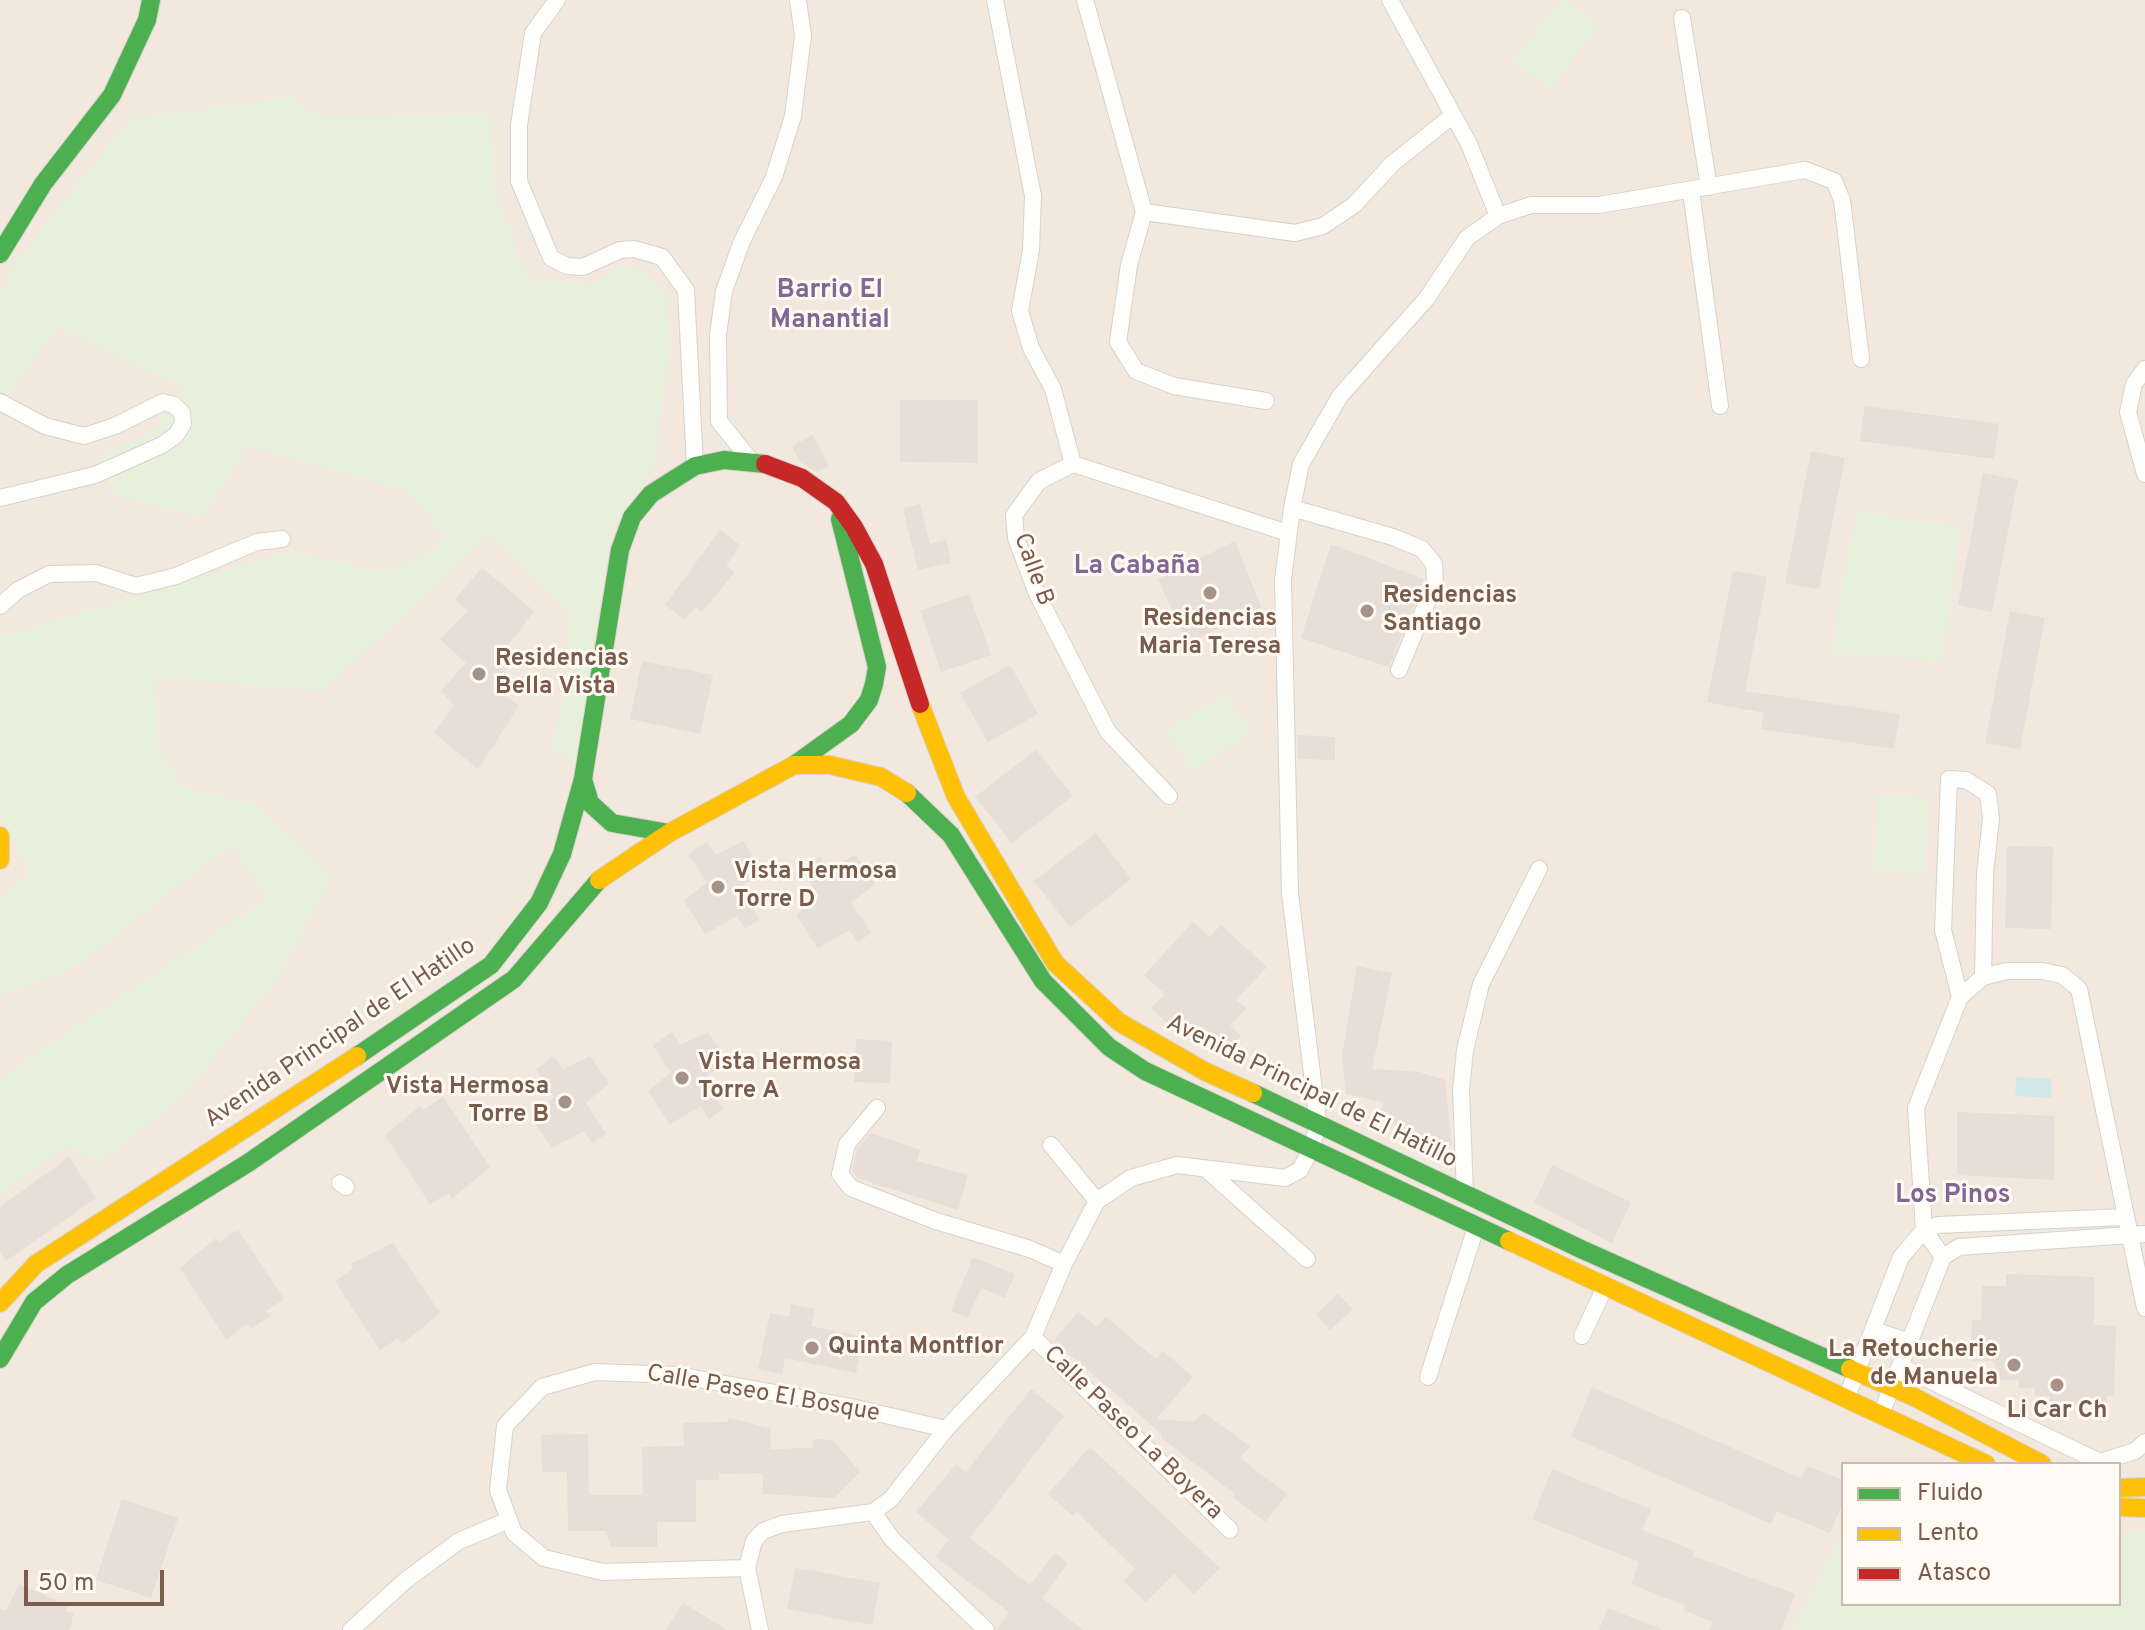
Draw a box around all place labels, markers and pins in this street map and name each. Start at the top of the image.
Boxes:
place label: Residencias Santiago [1383,583,1517,639]
marker: Residencias Maria Teresa [1201,584,1219,602]
marker: Residencias Santiago [1358,602,1376,620]
place label: Residencias Maria Teresa [1139,606,1281,662]
place label: Residencias Bella Vista [495,646,629,702]
marker: Residencias Bella Vista [470,665,488,683]
place label: Vista Hermosa Torre D [734,859,897,915]
marker: Vista Hermosa Torre D [709,878,727,896]
place label: Vista Hermosa Torre A [698,1050,861,1106]
marker: Vista Hermosa Torre A [673,1069,691,1087]
place label: Vista Hermosa Torre B [386,1074,549,1130]
marker: Vista Hermosa Torre B [556,1093,574,1111]
place label: Quinta Montflor [828,1334,1004,1362]
place label: La Retoucherie de Manuela [1828,1337,1998,1393]
marker: Quinta Montflor [803,1339,821,1357]
marker: La Retoucherie de Manuela [2005,1356,2023,1374]
marker: Li Car Ch [2048,1376,2066,1394]
place label: Li Car Ch [2007,1398,2107,1426]

